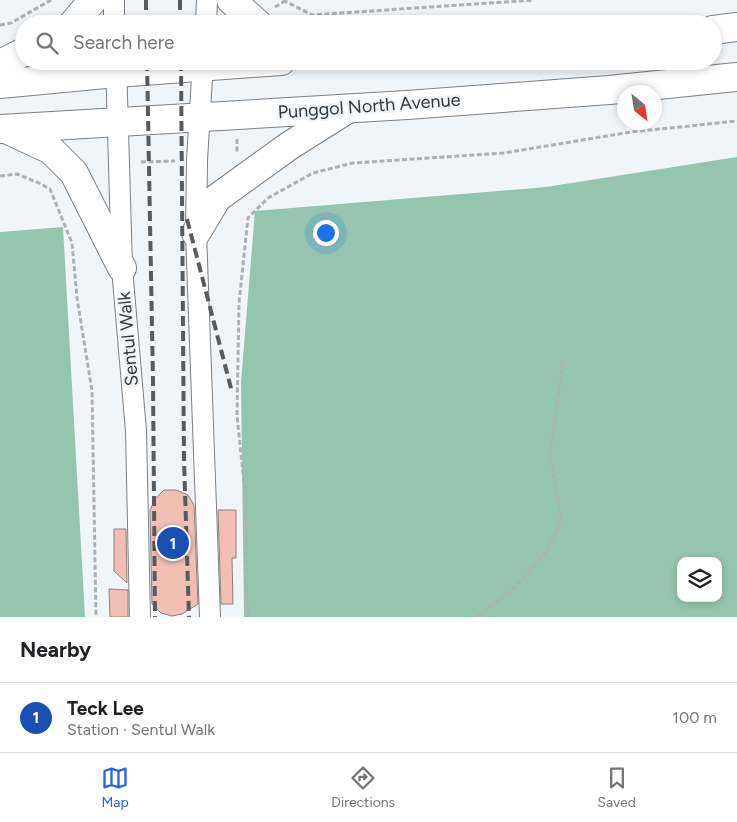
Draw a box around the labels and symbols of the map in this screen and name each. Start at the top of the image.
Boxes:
north arrow [617,85,662,130]
street label: Punggol North Avenue [277,89,461,123]
your location [313,220,339,246]
street label: Sentul Walk [113,291,143,387]
pin: 1 [157,524,189,562]

